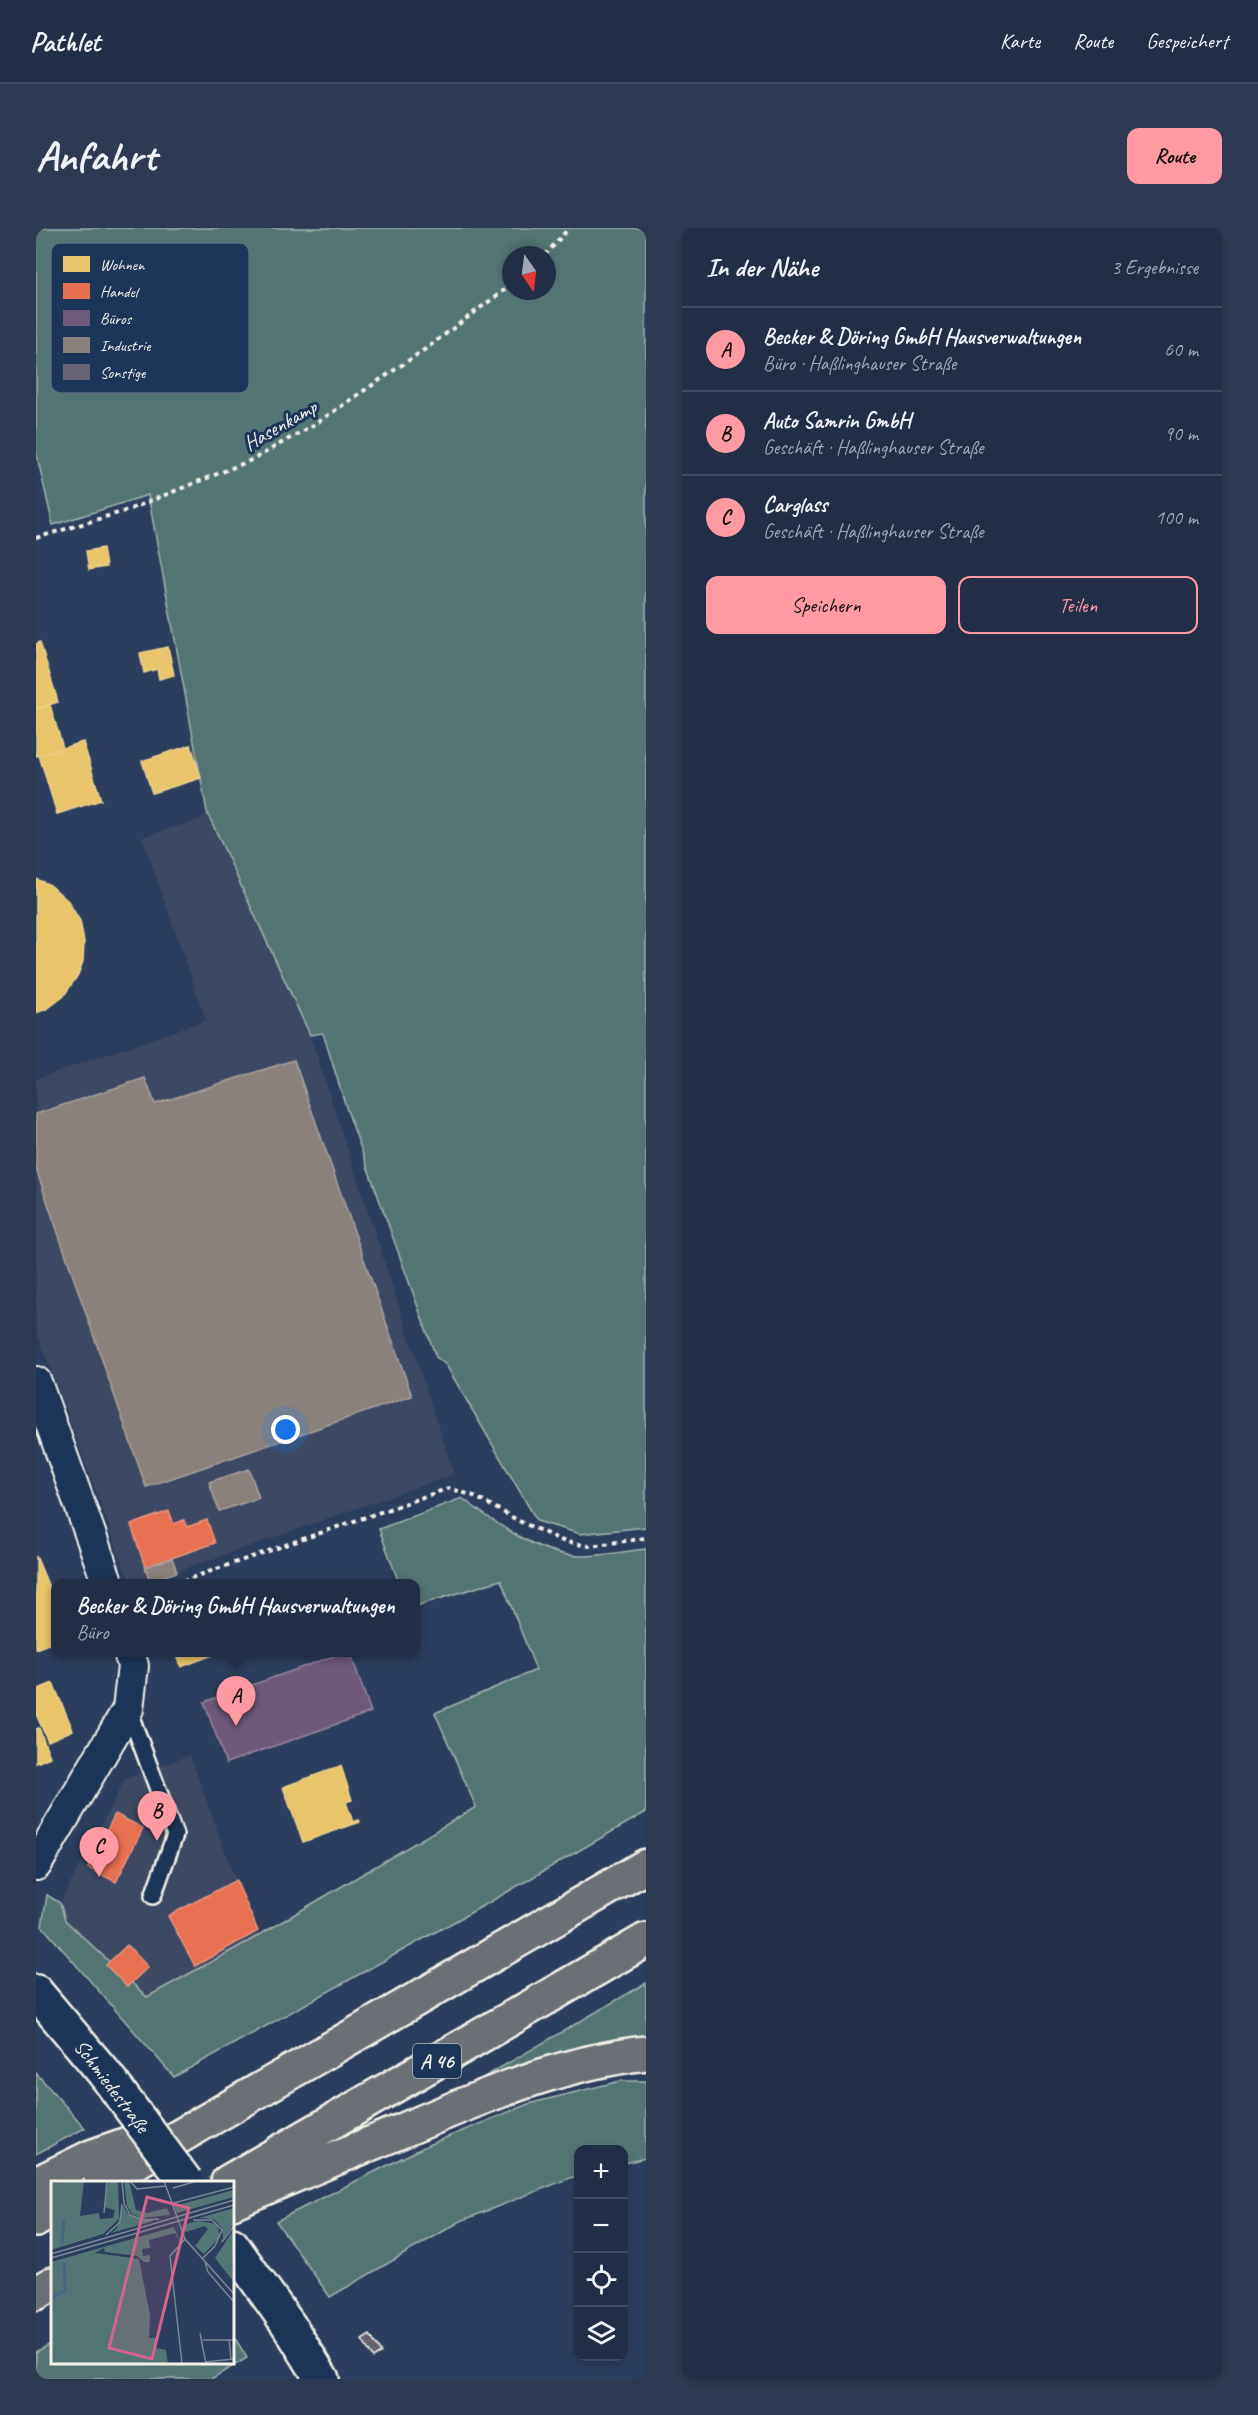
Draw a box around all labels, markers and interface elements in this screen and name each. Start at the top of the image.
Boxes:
text: Pathlet [30,24,100,59]
text: Karte [1000,28,1040,54]
text: Route [1073,28,1113,54]
text: Gespeichert [1146,28,1228,54]
button: Route [1127,128,1222,184]
text: Anfahrt [36,130,156,183]
legend [51,243,249,393]
north arrow [502,246,556,300]
text: In der Nähe [706,251,818,284]
text: Wohnen [100,255,145,275]
text: 3 Ergebnisse [1111,255,1198,280]
text: Handel [100,282,141,302]
text: Büros [100,309,133,329]
text: Becker & Döring GmbH Hausverwaltungen [763,323,1081,351]
text: Industrie [100,336,152,356]
text: A [720,337,731,362]
text: 60 m [1164,337,1198,362]
text: Büro · Haßlinghauser Straße [763,351,956,376]
text: Sonstige [100,363,147,383]
street label: Hasenkamp [239,393,322,456]
text: Auto Samrin GmbH [763,407,911,435]
text: B [720,421,731,446]
text: 90 m [1164,421,1198,446]
text: Geschäft · Haßlinghauser Straße [763,435,984,460]
text: Carglass [763,491,828,519]
text: C [721,505,730,530]
text: 100 m [1155,505,1198,530]
text: Geschäft · Haßlinghauser Straße [763,519,984,544]
button: Speichern [706,576,946,634]
button: Teilen [958,576,1198,634]
your location [271,1415,300,1444]
popup [51,1579,420,1657]
text: Becker & Döring GmbH Hausverwaltungen [76,1592,395,1620]
text: Büro [76,1620,109,1645]
pin: A [216,1676,256,1726]
pin: B [138,1792,176,1841]
pin: C [80,1828,118,1877]
street label: Schmiedestraße [68,2034,157,2140]
road number: A 46 [413,2044,461,2078]
map controls [574,2145,628,2361]
button: + [574,2145,628,2199]
inset map [51,2181,234,2364]
button: − [574,2199,628,2253]
button: locate [574,2253,628,2307]
button: layers [574,2307,628,2361]

